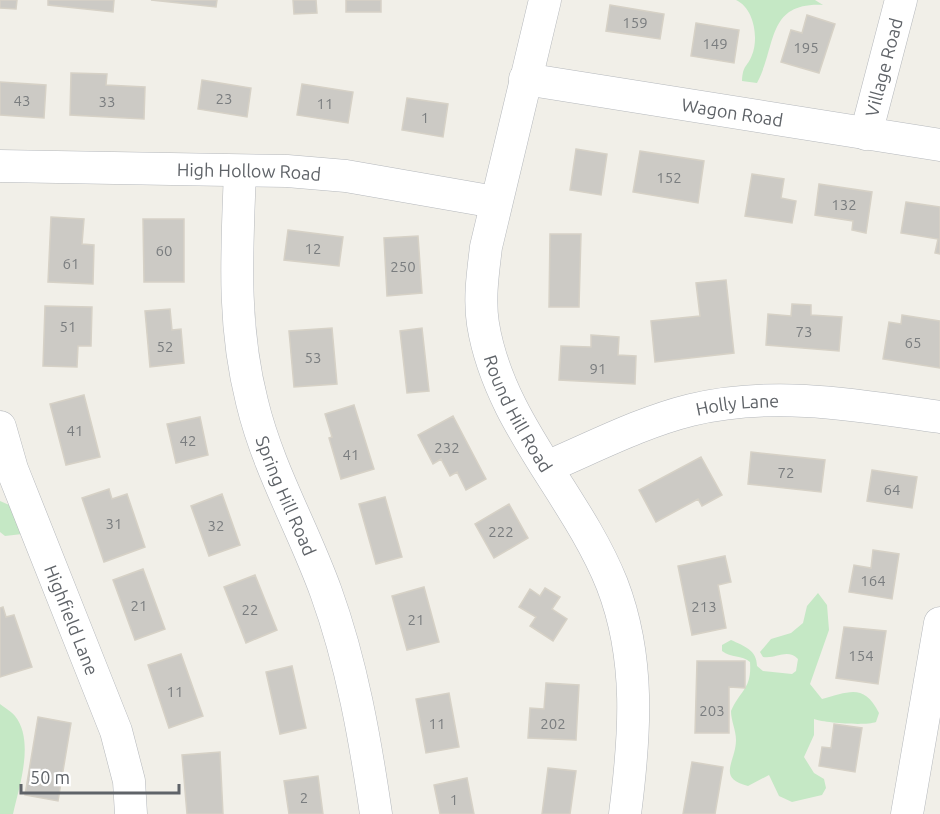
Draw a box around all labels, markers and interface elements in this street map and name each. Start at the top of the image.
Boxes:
house number: 159 [622,14,648,31]
street label: Village Road [861,16,906,119]
house number: 149 [702,35,728,52]
house number: 195 [793,39,819,56]
house number: 23 [216,90,232,107]
house number: 43 [14,92,30,109]
house number: 33 [99,93,115,110]
street label: Wagon Road [680,94,785,130]
house number: 11 [317,95,333,112]
house number: 1 [421,109,429,126]
street label: High Hollow Road [177,159,322,184]
house number: 152 [656,169,682,186]
house number: 132 [831,196,857,213]
house number: 12 [305,240,321,257]
house number: 60 [156,242,172,259]
house number: 61 [63,255,79,272]
house number: 250 [390,258,416,275]
house number: 51 [60,318,76,335]
house number: 73 [796,323,812,340]
house number: 65 [905,334,921,351]
house number: 52 [157,338,173,355]
house number: 53 [305,349,321,366]
street label: Round Hill Road [481,352,557,476]
house number: 91 [590,360,606,377]
street label: Holly Lane [694,390,779,419]
house number: 41 [67,422,83,439]
house number: 42 [180,432,196,449]
street label: Spring Hill Road [252,433,320,558]
house number: 232 [434,439,460,456]
house number: 41 [343,446,359,463]
house number: 72 [778,464,794,481]
house number: 64 [884,481,900,498]
house number: 31 [106,515,122,532]
house number: 32 [208,517,224,534]
house number: 222 [488,523,514,540]
street label: Highfield Lane [41,562,103,678]
house number: 164 [860,572,886,589]
house number: 21 [131,597,147,614]
house number: 213 [691,598,717,615]
house number: 22 [242,601,258,618]
house number: 21 [408,611,424,628]
house number: 154 [848,647,874,664]
house number: 11 [167,683,183,700]
house number: 203 [699,702,725,719]
house number: 11 [429,715,445,732]
house number: 202 [540,715,566,732]
scale bar [21,757,178,795]
text: 50 m [30,767,70,787]
house number: 2 [300,789,308,806]
house number: 1 [450,791,458,808]

